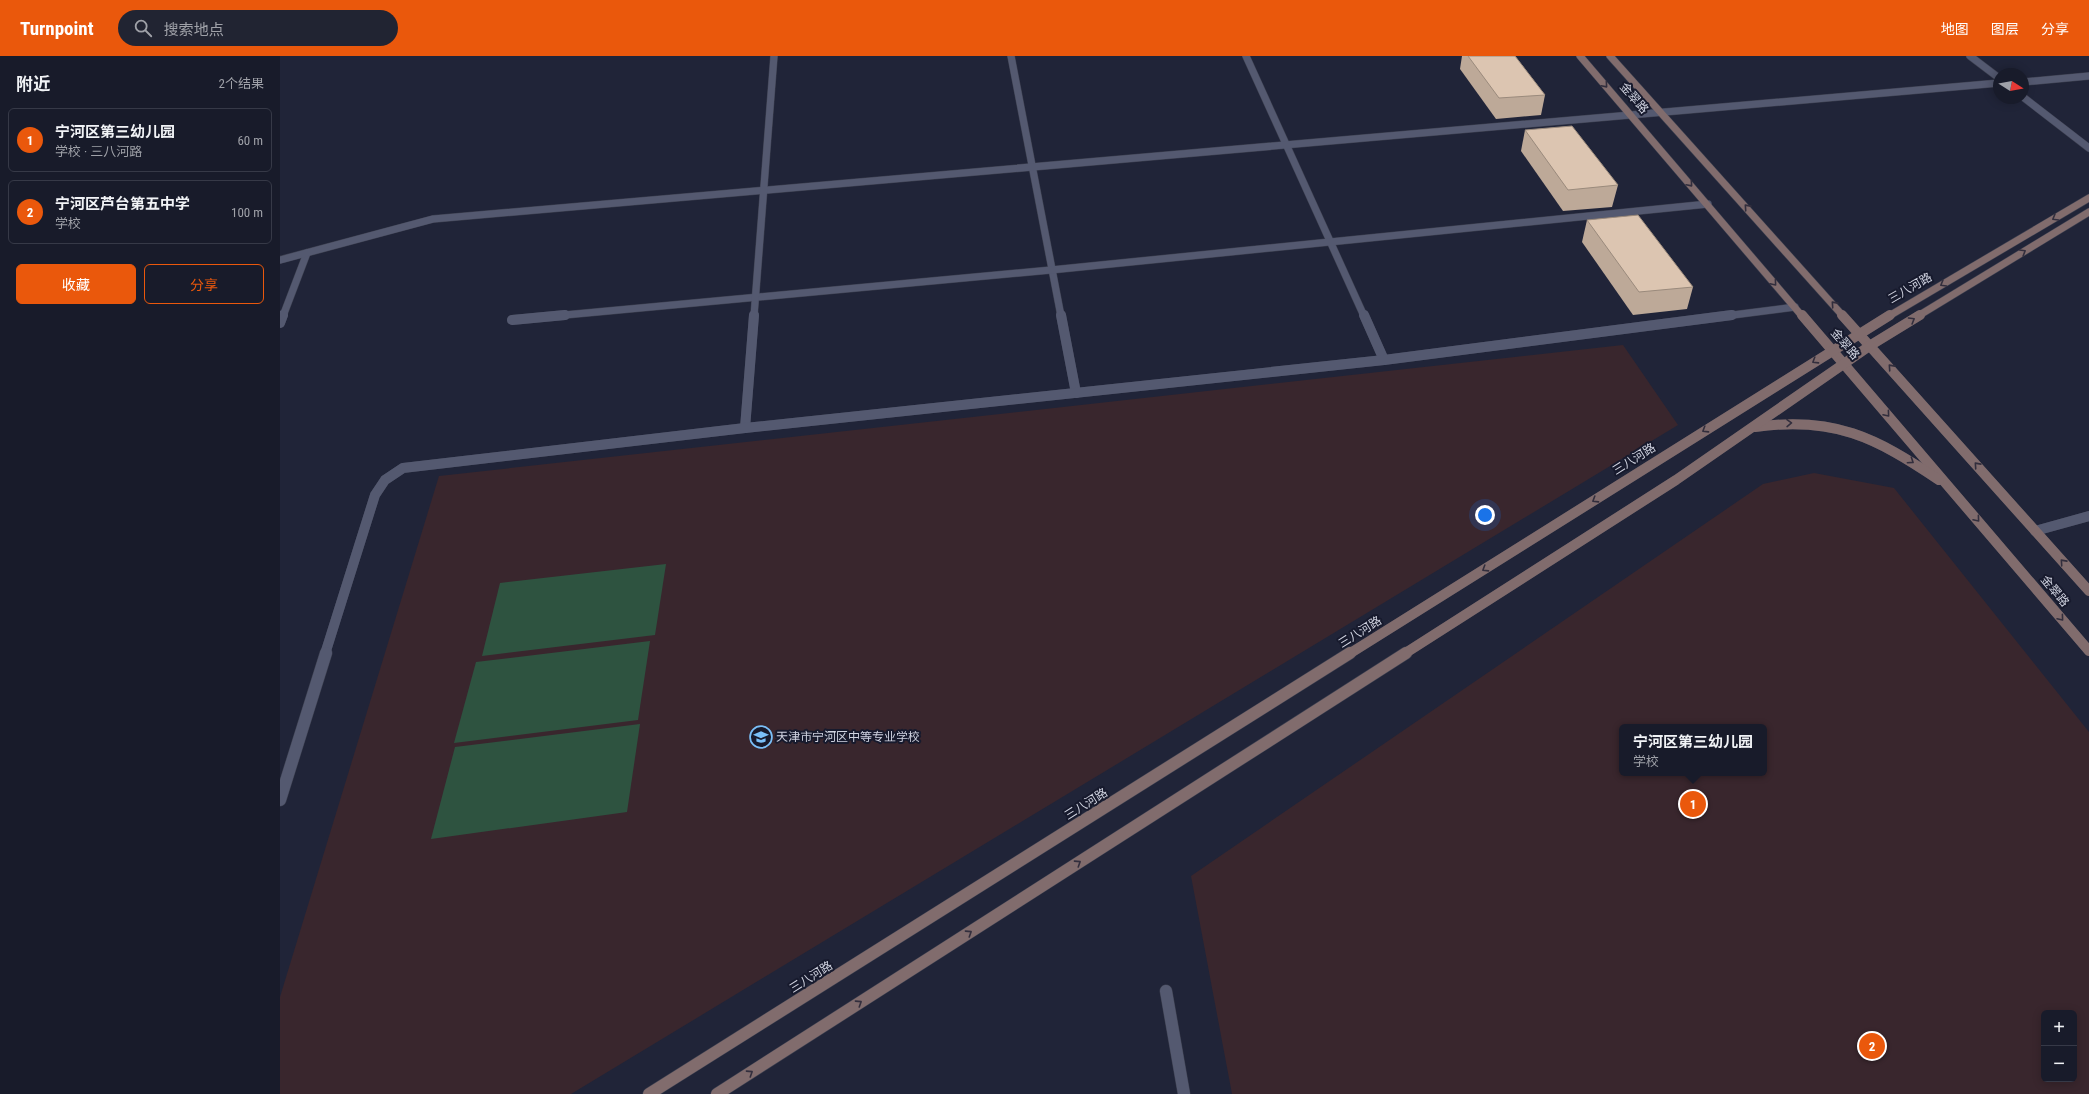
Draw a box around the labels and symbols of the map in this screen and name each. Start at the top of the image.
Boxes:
north arrow [1993,68,2029,104]
street label: 金翠路 [1617,80,1651,116]
one-way arrow [1601,81,1608,88]
one-way arrow [1686,179,1693,187]
one-way arrow [1744,204,1752,212]
one-way arrow [2052,213,2059,220]
one-way arrow [2019,249,2026,257]
street label: 三八河路 [1886,270,1934,306]
one-way arrow [1770,278,1777,286]
one-way arrow [1940,279,1947,286]
one-way arrow [1831,301,1838,309]
one-way arrow [1908,317,1915,324]
street label: 金翠路 [1828,326,1862,362]
one-way arrow [1812,357,1819,364]
one-way arrow [1888,365,1895,372]
one-way arrow [1882,409,1889,416]
one-way arrow [1786,419,1792,427]
one-way arrow [1702,426,1709,433]
street label: 三八河路 [1610,440,1658,478]
one-way arrow [1907,456,1914,464]
one-way arrow [1974,462,1981,469]
one-way arrow [1592,495,1599,502]
your location [1475,505,1495,525]
one-way arrow [1972,515,1979,522]
one-way arrow [2060,559,2068,567]
one-way arrow [1482,564,1489,572]
street label: 金翠路 [2038,573,2072,609]
street label: 三八河路 [1336,613,1384,651]
one-way arrow [2057,614,2064,621]
school or university icon: 天津市宁河区中等专业学校 [748,724,774,750]
place label: 天津市宁河区中等专业学校 [776,730,920,744]
street label: 三八河路 [1062,785,1110,823]
pin: 1 [1680,789,1706,819]
one-way arrow [1074,860,1081,868]
one-way arrow [965,930,972,938]
street label: 三八河路 [787,958,835,996]
one-way arrow [855,1000,862,1008]
pin: 2 [1859,1031,1885,1061]
one-way arrow [746,1070,753,1078]

